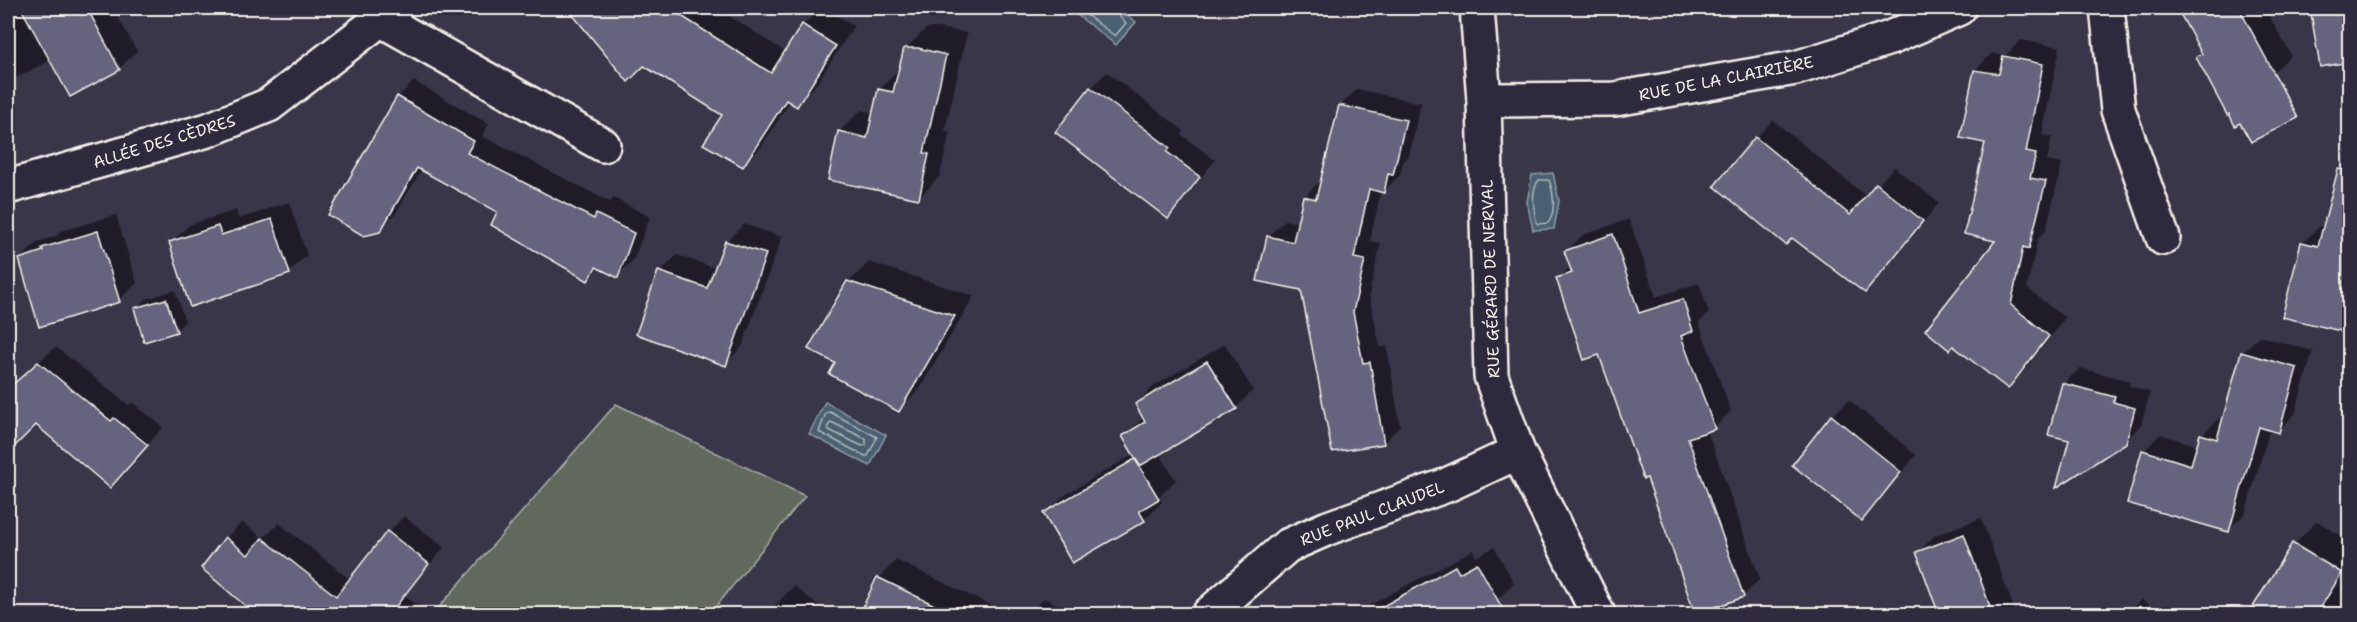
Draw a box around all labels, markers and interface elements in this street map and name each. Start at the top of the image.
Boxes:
street label: RUE DE LA CLAIRIÈRE [1637,51,1815,106]
street label: ALLÉE DES CÈDRES [90,110,238,173]
street label: RUE GÉRARD DE NERVAL [1477,179,1504,379]
street label: RUE PAUL CLAUDEL [1297,476,1447,551]

